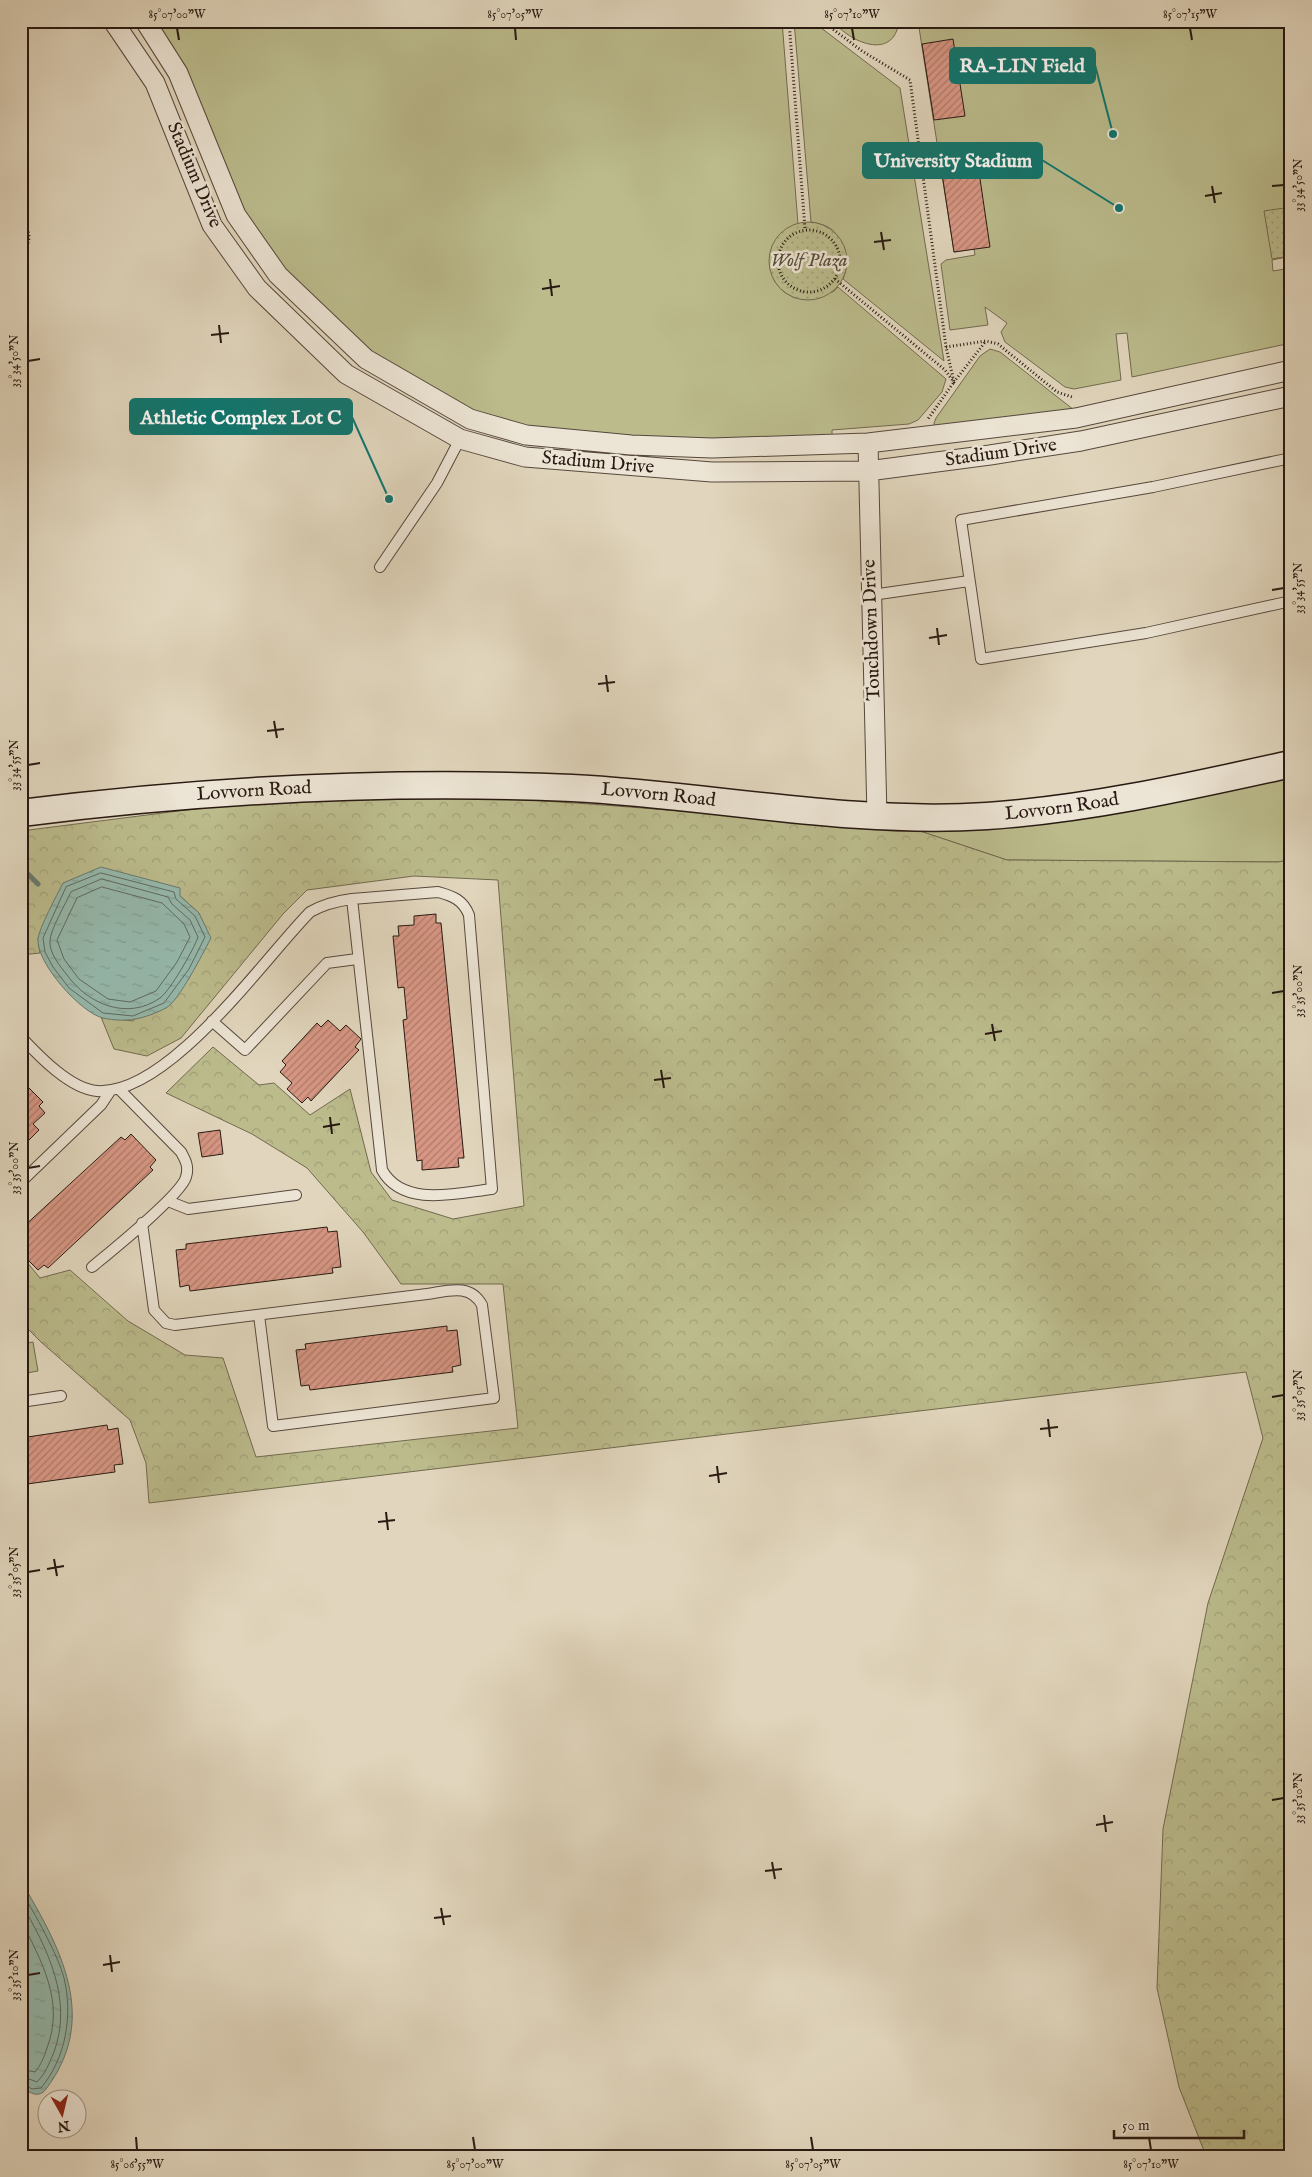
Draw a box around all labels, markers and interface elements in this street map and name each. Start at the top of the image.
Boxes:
text: 85°07'00"W [149,7,206,22]
text: 85°07'05"W [487,7,543,22]
text: 85°07'10"W [824,7,880,22]
text: 85°07'15"W [1163,7,1217,22]
callout: RA-LIN Field [950,48,1095,83]
text: RA-LIN Field [959,54,1086,79]
street label: Stadium Drive [161,119,227,232]
callout: University Stadium [863,143,1042,178]
text: University Stadium [873,149,1033,174]
text: 33°34'50"N [1291,158,1306,211]
park label: Wolf Plaza [771,249,847,273]
text: 33°34'50"N [7,334,22,387]
callout: Athletic Complex Lot C [130,399,352,434]
text: Athletic Complex Lot C [139,406,342,431]
street label: Stadium Drive [944,433,1059,473]
street label: Stadium Drive [541,446,655,480]
street label: Touchdown Drive [858,559,886,701]
text: 33°34'55"N [1291,562,1306,614]
text: 33°34'55"N [7,739,22,791]
street label: Lovvorn Road [196,776,313,807]
street label: Lovvorn Road [600,778,718,813]
street label: Lovvorn Road [1004,787,1122,827]
text: 33°35'00"N [1291,964,1306,1018]
text: 33°35'00"N [7,1141,22,1195]
text: 33°35'05"N [1291,1369,1306,1421]
text: 33°35'05"N [7,1546,22,1598]
text: 33°35'10"N [1291,1772,1306,1824]
text: 33°35'10"N [7,1949,22,2001]
north arrow [38,2090,88,2140]
scale bar [1114,2107,1244,2139]
text: N [56,2116,72,2136]
text: 50 m [1122,2116,1150,2135]
text: 85°06'55"W [110,2157,164,2172]
text: 85°07'00"W [447,2157,504,2172]
text: 85°07'05"W [785,2157,841,2172]
text: 85°07'10"W [1123,2157,1179,2172]

